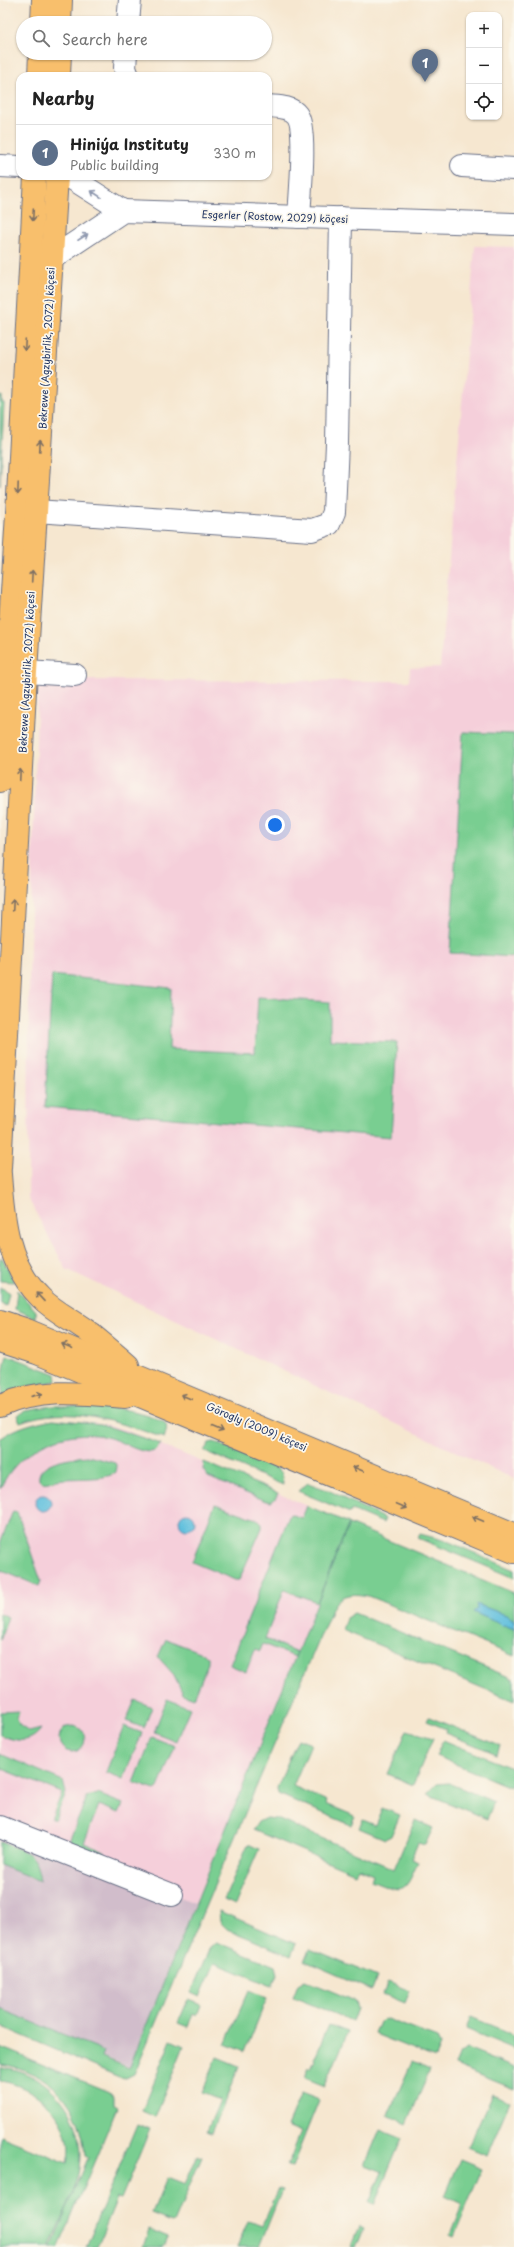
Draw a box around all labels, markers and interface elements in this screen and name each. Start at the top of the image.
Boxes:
map controls [466,12,502,120]
button: + [466,12,502,48]
search box [16,16,272,60]
icon: search [30,27,52,49]
text: Search here [62,27,148,50]
button: − [466,48,502,84]
pin: 1 [412,49,438,82]
button: locate [466,84,502,120]
text: Nearby [32,85,94,111]
text: Hiniýa Instituty [70,132,189,155]
text: 1 [42,143,48,162]
text: 330 m [213,143,256,162]
text: Public building [70,155,159,174]
one-way arrow [90,189,102,197]
street label: Esgerler (Rostow, 2029) köçesi [202,206,349,226]
one-way arrow [29,208,36,221]
one-way arrow [78,233,89,241]
street label: Bekrewe (Agzybirlik, 2072) köçesi [34,267,58,429]
one-way arrow [21,338,29,351]
one-way arrow [36,440,43,453]
one-way arrow [14,482,22,495]
one-way arrow [28,570,35,583]
street label: Bekrewe (Agzybirlik, 2072) köçesi [14,591,38,753]
one-way arrow [16,769,24,782]
your location [265,815,285,835]
one-way arrow [9,899,16,912]
one-way arrow [36,1292,45,1302]
one-way arrow [61,1342,73,1349]
one-way arrow [30,1391,43,1398]
one-way arrow [181,1393,193,1400]
street label: Görogly (2009) köçesi [204,1398,310,1454]
one-way arrow [211,1426,223,1433]
one-way arrow [353,1464,365,1472]
one-way arrow [396,1503,408,1510]
one-way arrow [472,1514,484,1522]

